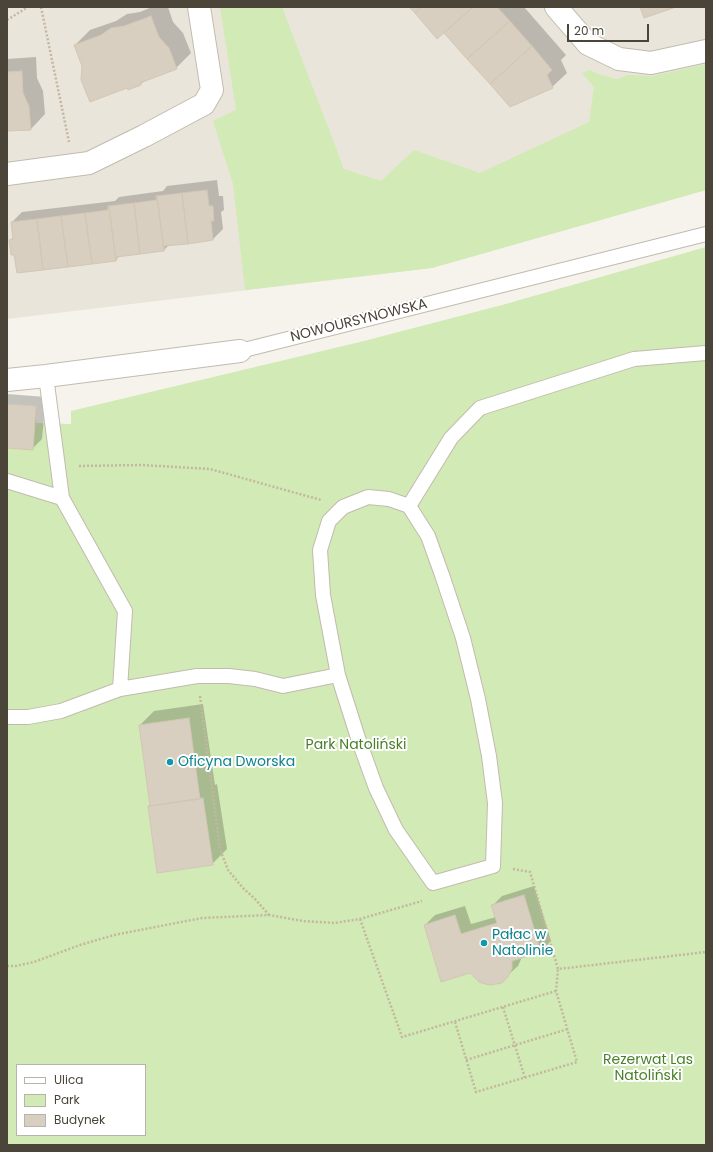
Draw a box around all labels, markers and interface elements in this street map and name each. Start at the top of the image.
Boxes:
scale bar [569,16,651,42]
text: 20 m [574,22,604,39]
street label: NOWOURSYNOWSKA [289,296,429,346]
park label: Park Natoliński [306,737,406,753]
place label: Oficyna Dworska [178,754,295,770]
marker: Oficyna Dworska [165,757,175,767]
place label: Pałac w Natolinie [492,927,553,960]
marker: Pałac w Natolinie [479,938,489,948]
park label: Rezerwat Las Natoliński [603,1052,693,1084]
legend [16,1064,146,1136]
text: Ulica [54,1071,83,1088]
text: Park [54,1091,80,1108]
text: Budynek [54,1111,105,1128]

